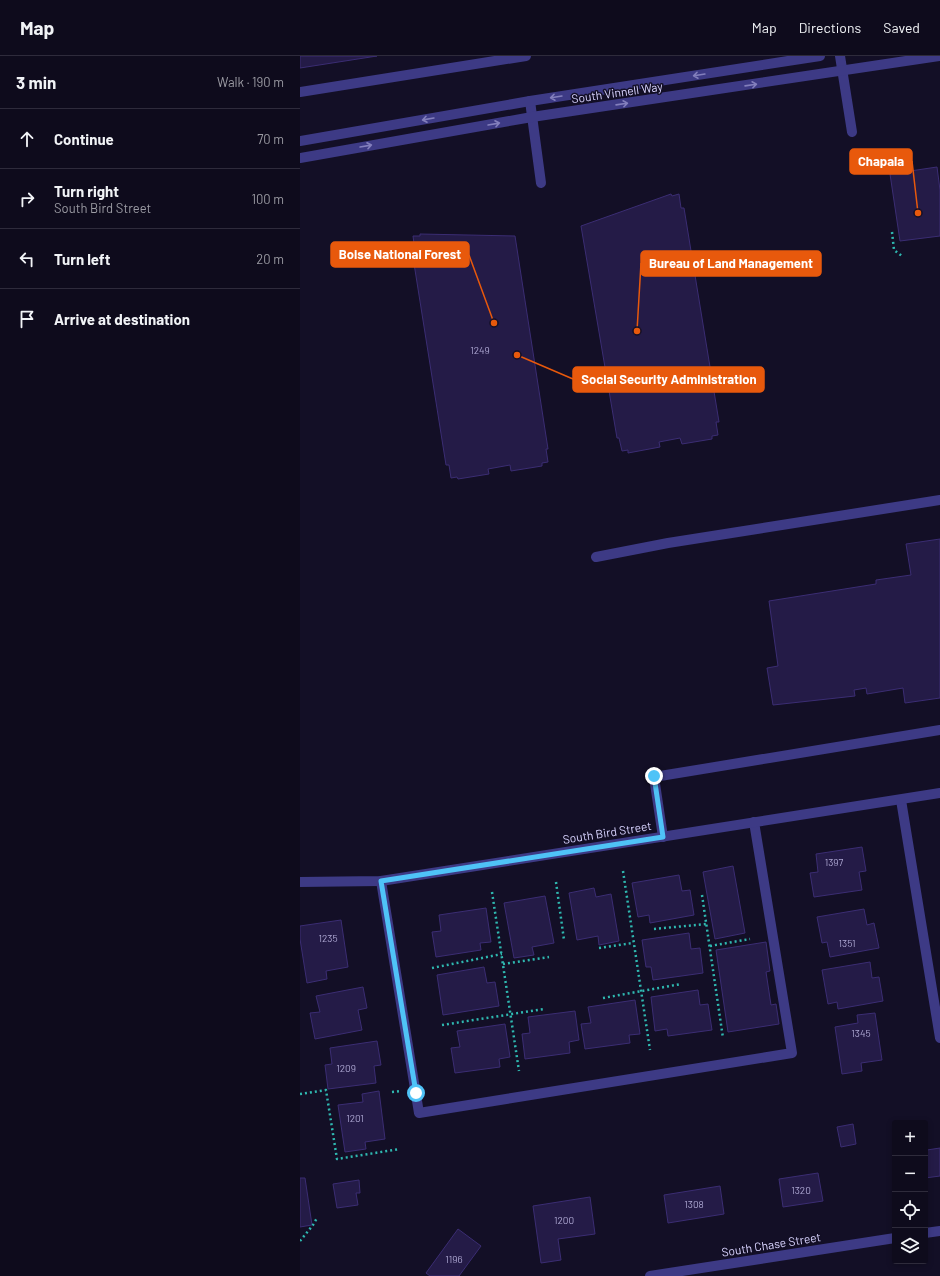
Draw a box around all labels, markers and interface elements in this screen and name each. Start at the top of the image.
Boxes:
text: Map [20,16,54,39]
text: Map [752,19,777,36]
text: Directions [799,19,861,36]
text: Saved [883,19,920,36]
one-way arrow [693,71,706,79]
text: 3 min [16,72,56,92]
text: Walk · 190 m [217,74,284,90]
street label: South Vinnell Way [570,79,664,105]
one-way arrow [744,81,757,89]
one-way arrow [550,93,563,101]
one-way arrow [616,100,629,108]
one-way arrow [422,115,435,123]
one-way arrow [487,120,500,128]
icon: ahead [16,128,38,150]
text: Continue [54,130,114,148]
text: 70 m [257,131,284,147]
one-way arrow [359,142,372,150]
callout: Chapala [850,149,912,174]
text: Chapala [858,153,904,169]
text: Turn right [54,182,119,200]
icon: right [16,188,38,210]
text: 100 m [251,191,284,207]
text: South Bird Street [54,200,151,216]
callout: Boise National Forest [331,242,469,267]
text: Boise National Forest [339,246,461,262]
icon: left [16,248,38,270]
text: Turn left [54,250,110,268]
text: 20 m [256,251,284,267]
callout: Bureau of Land Management [641,251,821,276]
text: Bureau of Land Management [649,255,813,271]
icon: arrive [16,308,38,330]
text: Arrive at destination [54,310,190,328]
house number: 1249 [470,344,490,356]
callout: Social Security Administration [573,367,764,392]
text: Social Security Administration [581,371,757,387]
route end [645,767,663,785]
street label: South Bird Street [562,818,652,846]
house number: 1397 [825,856,844,868]
house number: 1235 [318,932,338,944]
house number: 1351 [838,937,856,949]
house number: 1345 [851,1027,871,1039]
house number: 1209 [336,1062,356,1074]
route start [407,1084,425,1102]
house number: 1201 [346,1112,364,1124]
map controls [892,1120,928,1264]
button: + [892,1120,928,1156]
button: − [892,1156,928,1192]
house number: 1320 [791,1184,811,1196]
button: locate [892,1192,928,1228]
house number: 1308 [684,1198,704,1210]
house number: 1200 [554,1214,574,1226]
button: layers [892,1228,928,1264]
street label: South Chase Street [720,1229,822,1259]
house number: 1196 [445,1253,463,1265]

